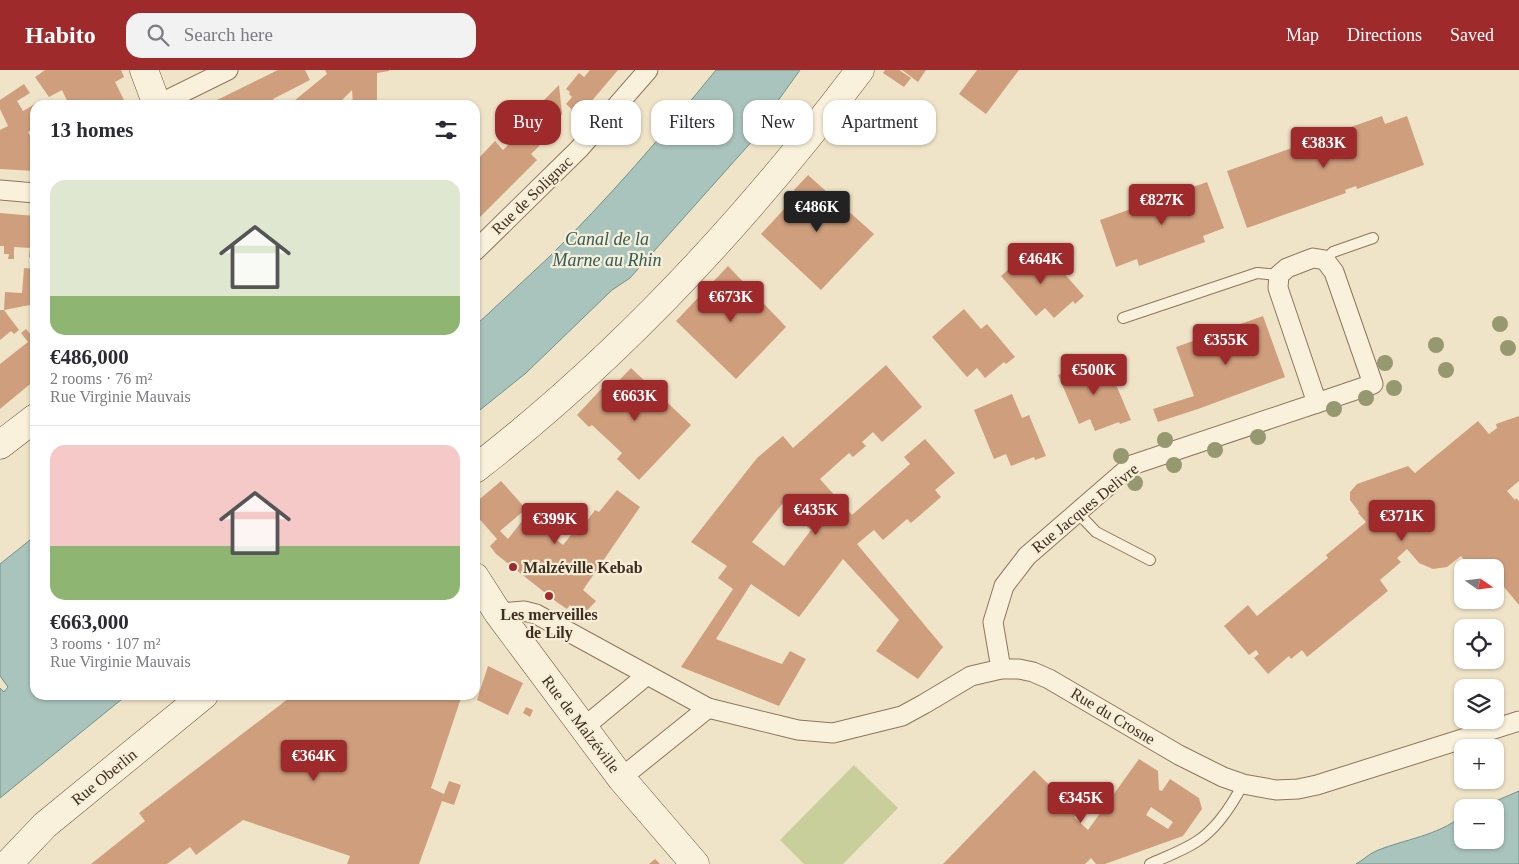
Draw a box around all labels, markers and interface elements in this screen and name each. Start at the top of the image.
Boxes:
search box [126,13,476,58]
icon: search [144,21,172,49]
text: Habito [25,22,96,48]
text: Search here [184,24,273,45]
text: Map [1286,25,1319,45]
text: Directions [1347,25,1422,45]
text: Saved [1450,25,1494,45]
chip: Buy [495,100,561,145]
chip: Rent [571,100,641,145]
chip: Filters [651,100,733,145]
chip: New [743,100,813,145]
chip: Apartment [823,100,936,145]
icon: filters [432,116,460,144]
text: 13 homes [50,118,133,142]
pin: €383K [1289,126,1359,169]
text: €383K [1302,134,1346,151]
street label: Rue de Solignac [488,152,576,238]
pin: €827K [1127,184,1197,226]
pin: €486K [782,190,852,233]
text: €827K [1140,191,1184,208]
text: €486K [795,198,839,215]
icon: home [210,212,300,302]
water label: Canal de la Marne au Rhin [552,229,661,270]
pin: €464K [1006,242,1076,285]
text: €464K [1019,250,1063,267]
pin: €673K [696,280,766,323]
text: €673K [709,288,753,305]
pin: €355K [1191,324,1261,366]
text: €355K [1204,331,1248,348]
text: €486,000 [50,345,129,369]
pin: €500K [1059,354,1129,396]
text: €500K [1072,361,1116,378]
text: 2 rooms · 76 m² [50,370,153,387]
pin: €663K [600,380,670,422]
text: €663K [613,387,657,404]
text: Rue Virginie Mauvais [50,388,191,405]
street label: Rue Jacques Delivre [1029,460,1142,557]
icon: home [210,478,300,568]
pin: €435K [781,494,851,536]
pin: €371K [1367,500,1437,542]
text: €435K [794,501,838,518]
pin: €399K [520,502,590,545]
text: €371K [1380,507,1424,524]
text: €399K [533,510,577,527]
place label: Malzéville Kebab [523,559,643,576]
north arrow [1454,559,1504,609]
map controls [1454,559,1504,849]
marker: Malzéville Kebab [507,561,519,573]
marker: Les merveilles de Lily [543,590,555,602]
place label: Les merveilles de Lily [500,606,598,642]
text: €663,000 [50,610,129,634]
button: locate [1454,619,1504,669]
text: 3 rooms · 107 m² [50,635,161,652]
text: Rue Virginie Mauvais [50,653,191,670]
street label: Rue de Malzéville [539,672,623,776]
button: layers [1454,679,1504,729]
street label: Rue du Crosne [1068,684,1158,748]
button: + [1454,739,1504,789]
pin: €364K [279,740,349,782]
street label: Rue Oberlin [68,746,140,808]
text: €364K [292,747,336,764]
pin: €345K [1046,782,1116,824]
text: €345K [1059,789,1103,806]
button: − [1454,799,1504,849]

